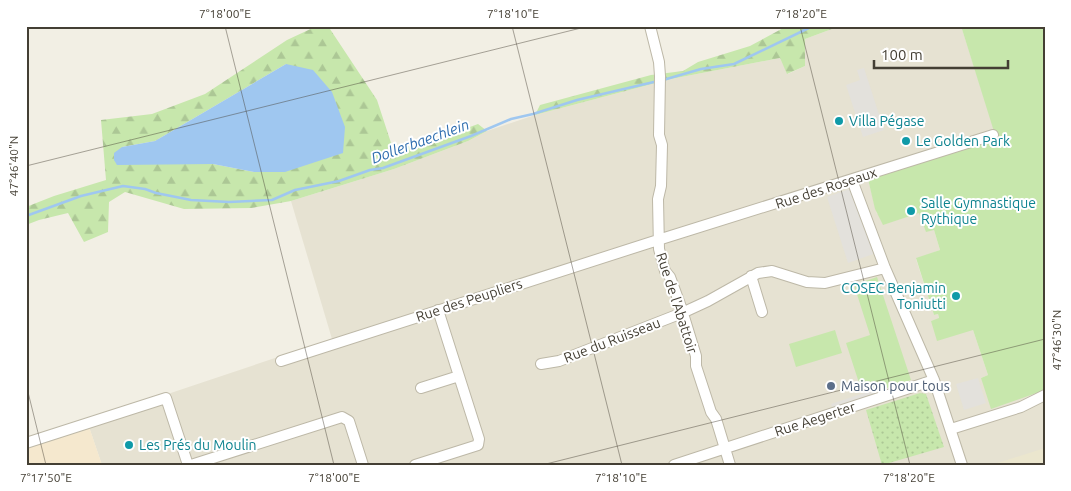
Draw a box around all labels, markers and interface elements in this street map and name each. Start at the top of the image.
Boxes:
text: 7°18'00"E [199,7,251,20]
text: 7°18'10"E [487,7,539,20]
text: 7°18'20"E [775,7,827,20]
scale bar [874,38,1007,70]
text: 100 m [881,46,923,63]
place label: Villa Pégase [849,113,924,129]
water label: Dollerbaechlein [369,115,471,167]
marker: Villa Pégase [833,115,845,127]
place label: Le Golden Park [916,133,1010,149]
marker: Le Golden Park [900,135,912,147]
text: 47°46'40"N [7,136,20,196]
street label: Rue des Roseaux [773,164,879,212]
place label: Salle Gymnastique Rythique [921,195,1036,227]
marker: Salle Gymnastique Rythique [905,205,917,217]
street label: Rue de l'Abattoir [653,250,701,356]
street label: Rue des Peupliers [414,275,524,325]
place label: COSEC Benjamin Toniutti [841,280,946,312]
marker: COSEC Benjamin Toniutti [950,290,962,302]
text: 47°46'30"N [1050,310,1063,370]
street label: Rue du Ruisseau [561,314,663,366]
place label: Maison pour tous [841,378,950,394]
marker: Maison pour tous [825,380,837,392]
street label: Rue Aegerter [773,398,858,440]
place label: Les Prés du Moulin [139,437,257,453]
marker: Les Prés du Moulin [123,439,135,451]
text: 7°17'50"E [20,471,72,484]
text: 7°18'00"E [308,471,360,484]
text: 7°18'10"E [595,471,647,484]
text: 7°18'20"E [883,471,935,484]

